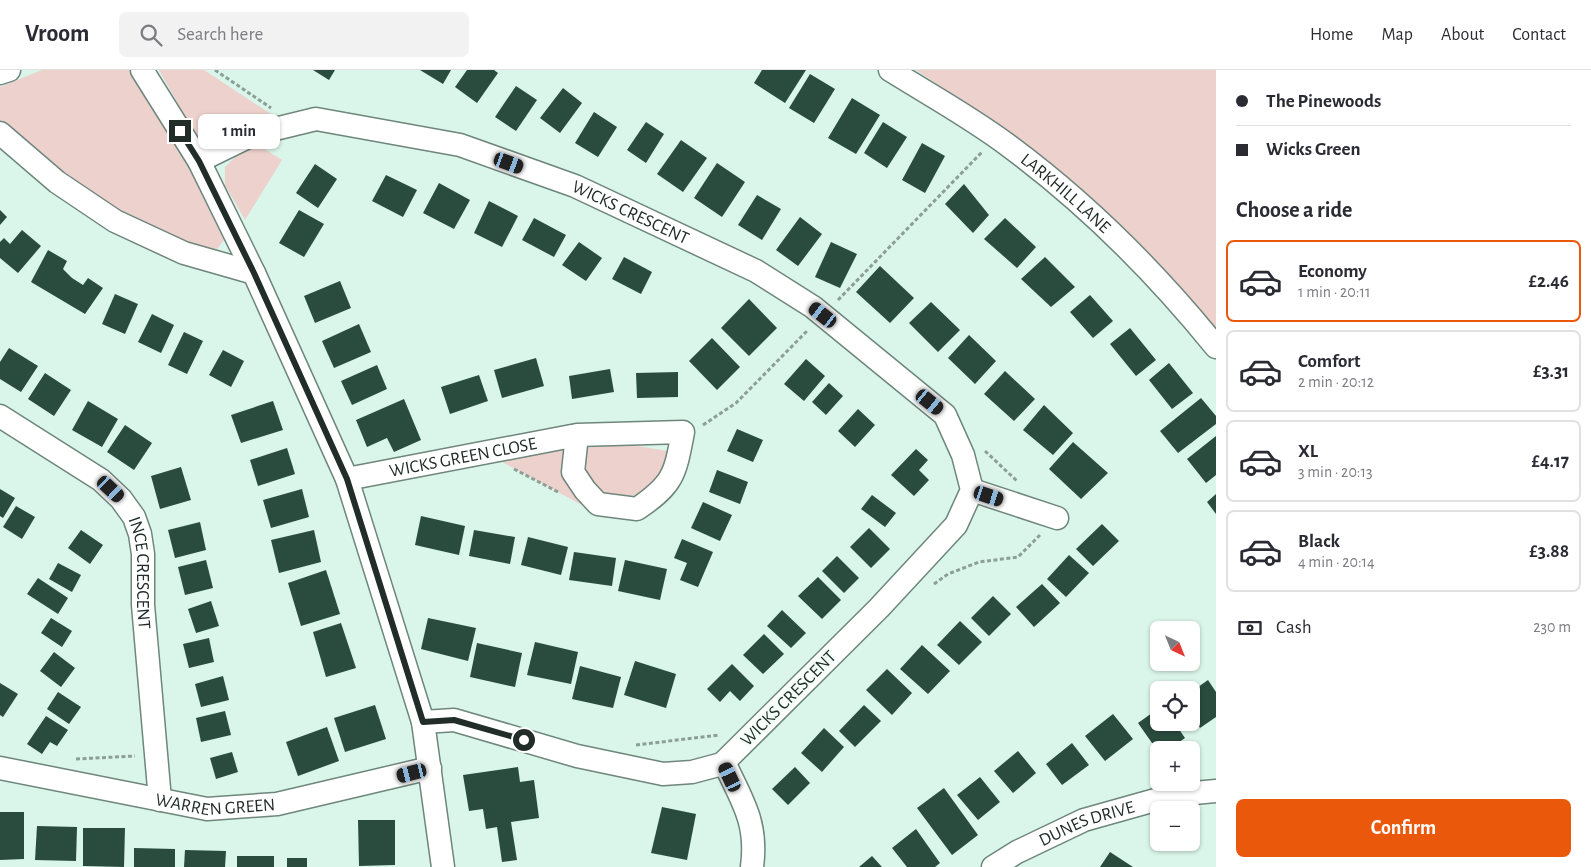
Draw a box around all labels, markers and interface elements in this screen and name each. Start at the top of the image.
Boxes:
search box [119,12,469,57]
icon: search [137,21,165,49]
text: Vroom [25,22,89,46]
text: Search here [177,25,263,44]
text: Home [1310,26,1353,44]
text: Map [1381,26,1413,44]
text: About [1441,26,1484,44]
text: Contact [1512,26,1566,44]
text: The Pinewoods [1266,92,1381,111]
callout: 1 min [198,114,280,148]
route end [169,120,191,142]
text: 1 min [222,123,256,139]
text: Wicks Green [1266,140,1361,159]
street label: LARKHILL LANE [1017,150,1114,237]
car [492,151,525,175]
street label: WICKS CRESCENT [569,178,692,248]
text: Choose a ride [1236,199,1352,221]
icon: car [1238,259,1283,304]
text: Economy [1298,262,1367,281]
text: £2.46 [1528,272,1569,291]
text: 1 min · 20:11 [1298,284,1370,300]
car [806,300,839,330]
icon: car [1238,349,1283,394]
text: Comfort [1298,352,1360,371]
text: £3.31 [1533,362,1569,381]
text: 2 min · 20:12 [1298,374,1374,390]
car [913,387,946,417]
street label: WICKS GREEN CLOSE [388,435,539,481]
icon: car [1238,439,1283,484]
text: XL [1298,442,1318,461]
text: £4.17 [1532,452,1569,471]
text: 3 min · 20:13 [1298,464,1373,480]
car [94,473,127,505]
car [972,484,1005,508]
street label: INCE CRESCENT [125,514,153,630]
icon: car [1238,529,1283,574]
text: Black [1298,532,1340,551]
text: £3.88 [1529,542,1569,561]
text: 4 min · 20:14 [1298,554,1375,570]
icon: cash [1236,614,1264,642]
text: Cash [1276,618,1312,637]
text: 230 m [1533,619,1571,635]
north arrow [1150,621,1200,671]
map controls [1150,621,1200,851]
street label: WICKS CRESCENT [738,647,840,750]
button: locate [1150,681,1200,731]
route start [513,729,535,751]
button: + [1150,741,1200,791]
car [716,760,743,794]
car [395,762,428,784]
street label: WARREN GREEN [154,791,276,819]
street label: DUNES DRIVE [1037,798,1137,850]
button: Confirm [1236,799,1571,857]
button: − [1150,801,1200,851]

